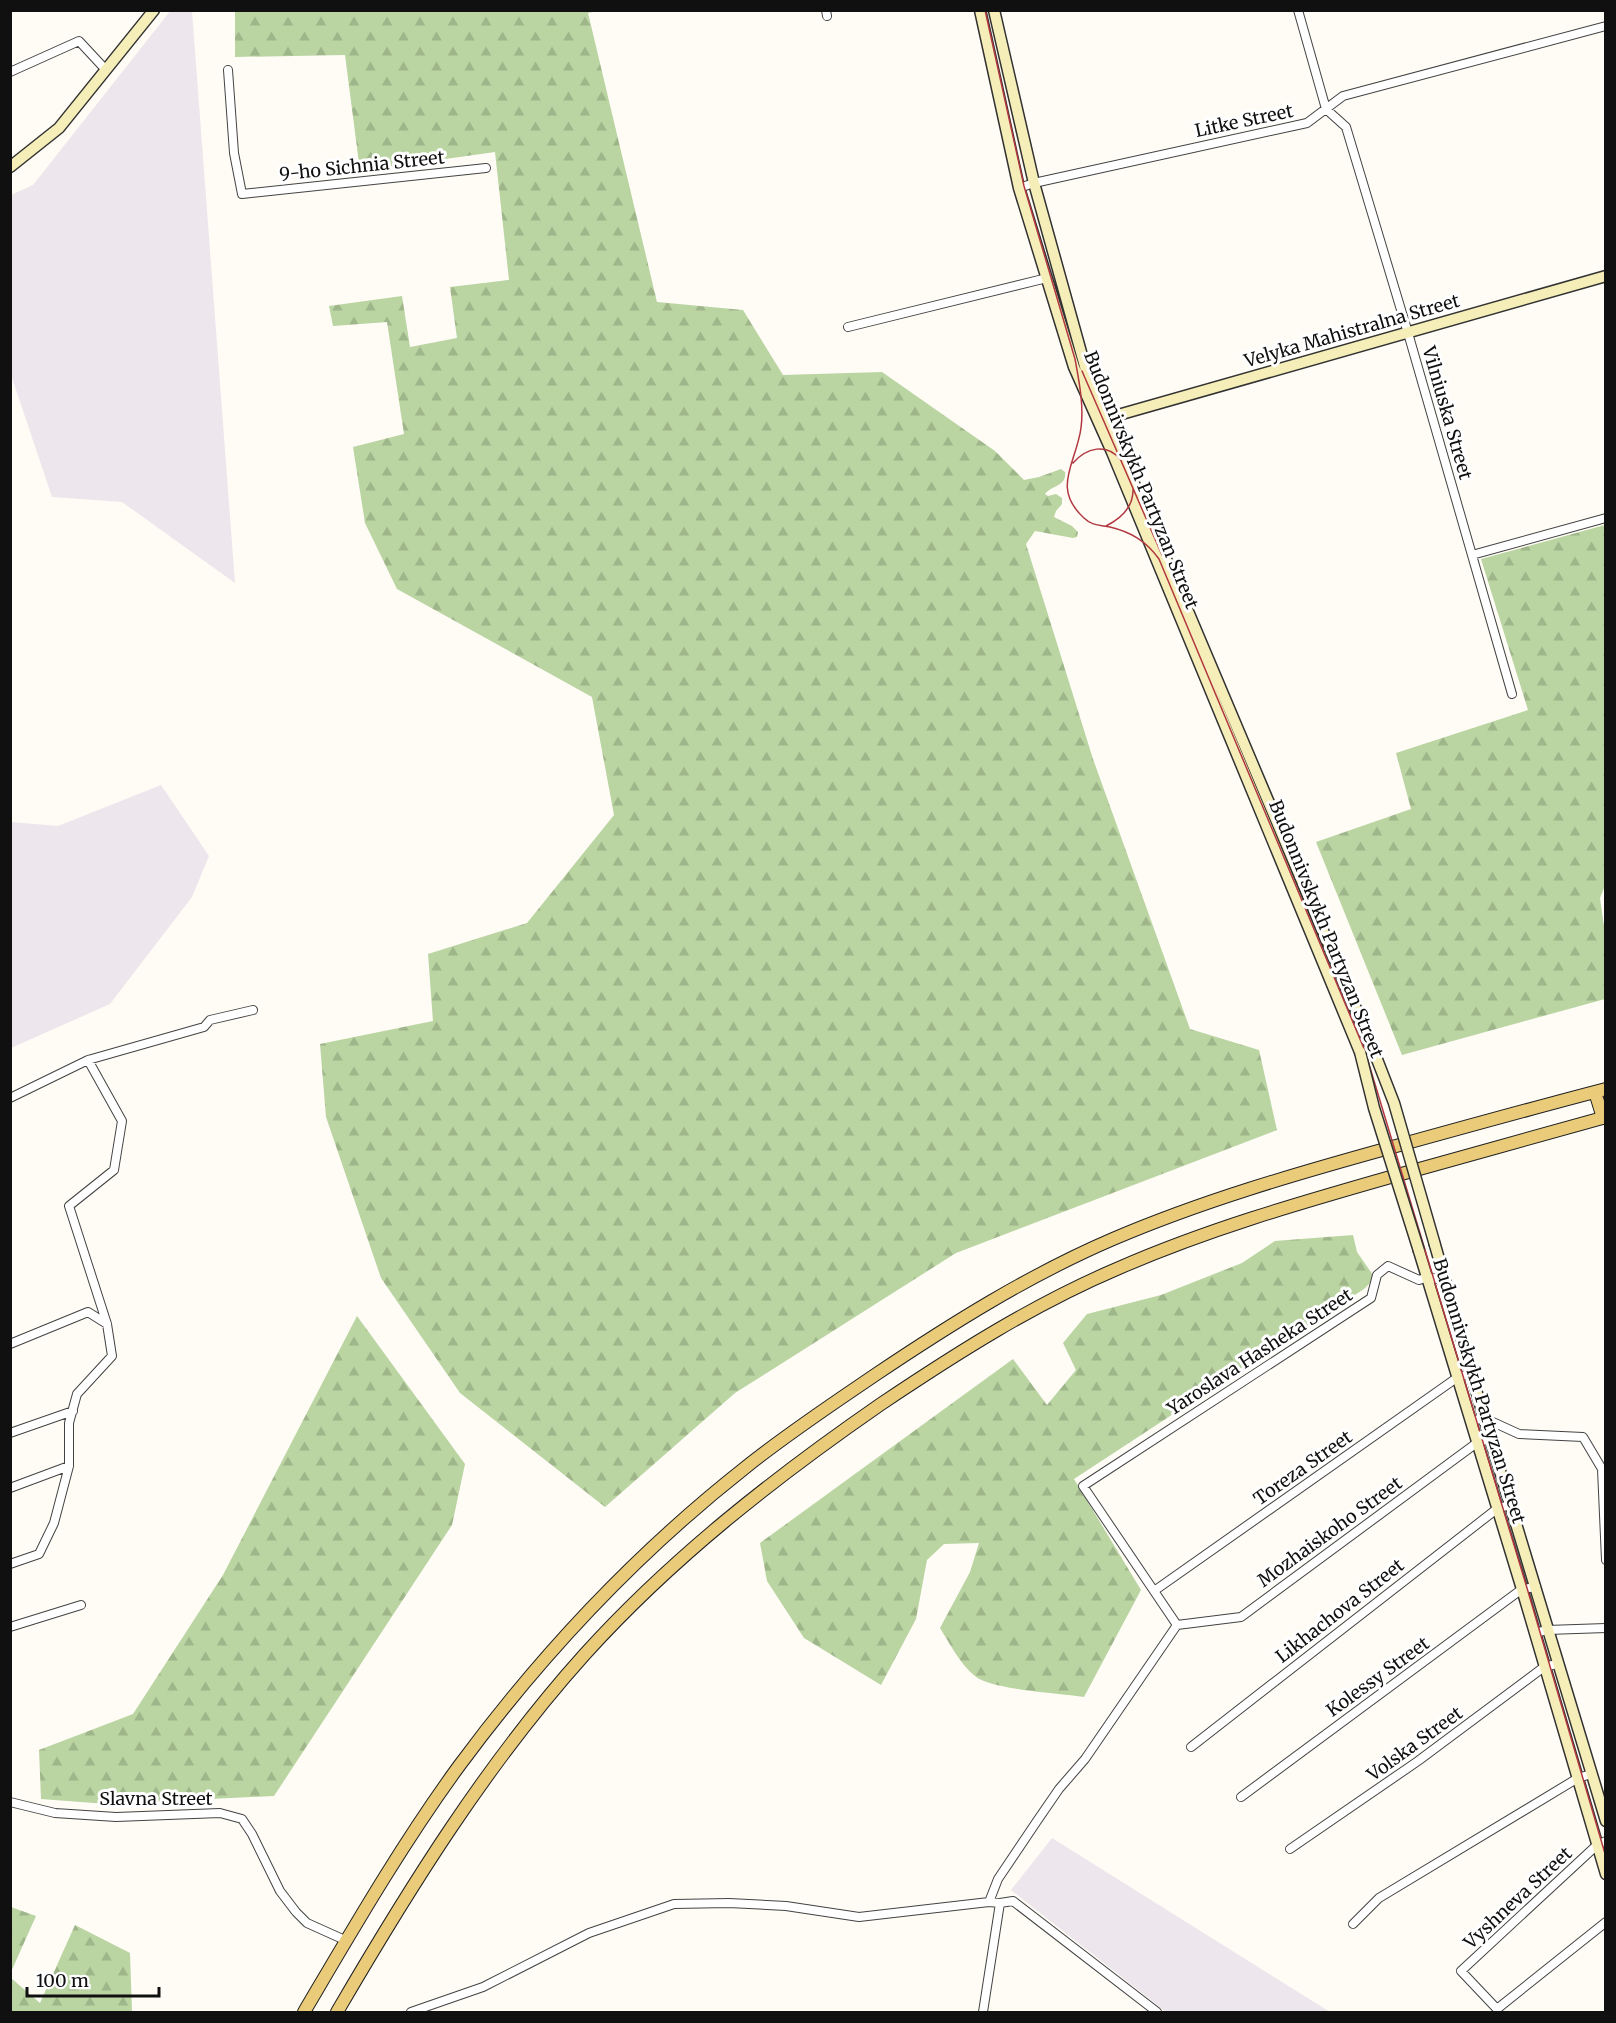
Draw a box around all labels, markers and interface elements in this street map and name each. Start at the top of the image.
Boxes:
street label: Litke Street [1193,99,1295,142]
street label: 9-ho Sichnia Street [278,145,446,186]
street label: Velyka Mahistralna Street [1241,289,1462,373]
street label: Vilniuska Street [1417,343,1477,482]
street label: Budonnivskykh Partyzan Street [1079,348,1204,612]
street label: Budonnivskykh Partyzan Street [1264,797,1389,1061]
street label: Budonnivskykh Partyzan Street [1428,1256,1531,1526]
street label: Yaroslava Hasheka Street [1162,1283,1357,1421]
street label: Toreza Street [1249,1425,1356,1510]
street label: Mozhaiskoho Street [1253,1471,1406,1592]
street label: Likhachova Street [1271,1553,1408,1668]
street label: Kolessy Street [1322,1632,1434,1722]
street label: Volska Street [1362,1701,1467,1786]
street label: Slavna Street [99,1787,213,1810]
street label: Vyshneva Street [1458,1842,1576,1954]
scale bar [27,1960,159,1998]
text: 100 m [36,1969,89,1992]

